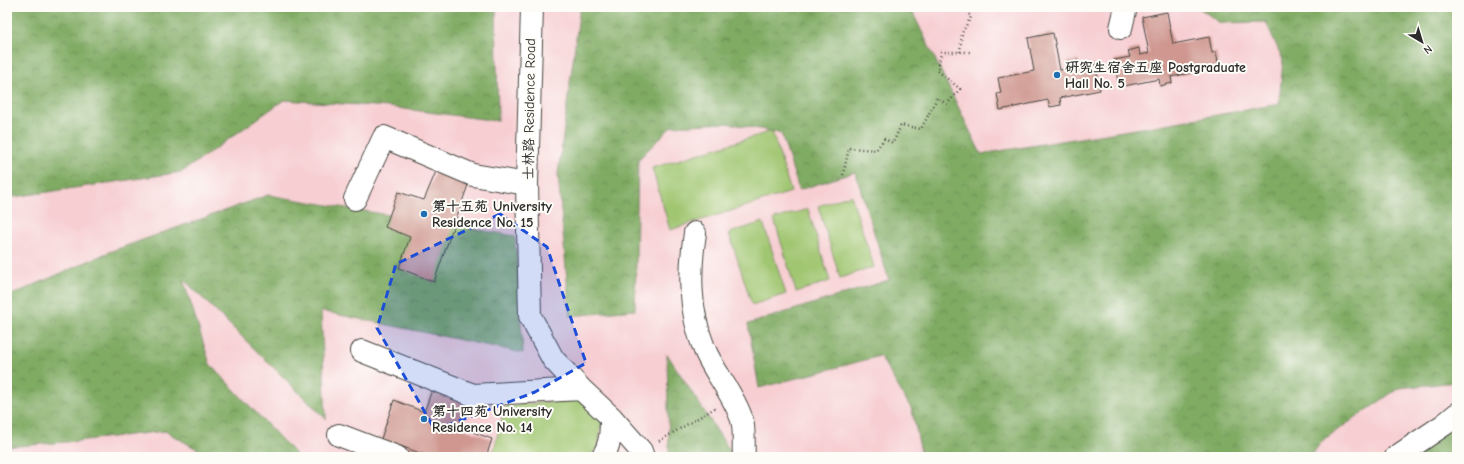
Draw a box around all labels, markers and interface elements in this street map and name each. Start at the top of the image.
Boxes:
north arrow [1402,22,1442,62]
street label: 士林路 Residence Road [520,38,539,180]
text: N [1421,42,1435,57]
place label: 研究生宿舍五座 Postgraduate Hall No. 5 [1065,59,1246,92]
marker: 研究生宿舍五座 Postgraduate Hall No. 5 [1052,70,1062,80]
place label: 第十五苑 University Residence No. 15 [432,198,553,231]
marker: 第十五苑 University Residence No. 15 [419,209,429,219]
place label: 第十四苑 University Residence No. 14 [432,403,553,436]
marker: 第十四苑 University Residence No. 14 [419,414,429,424]

